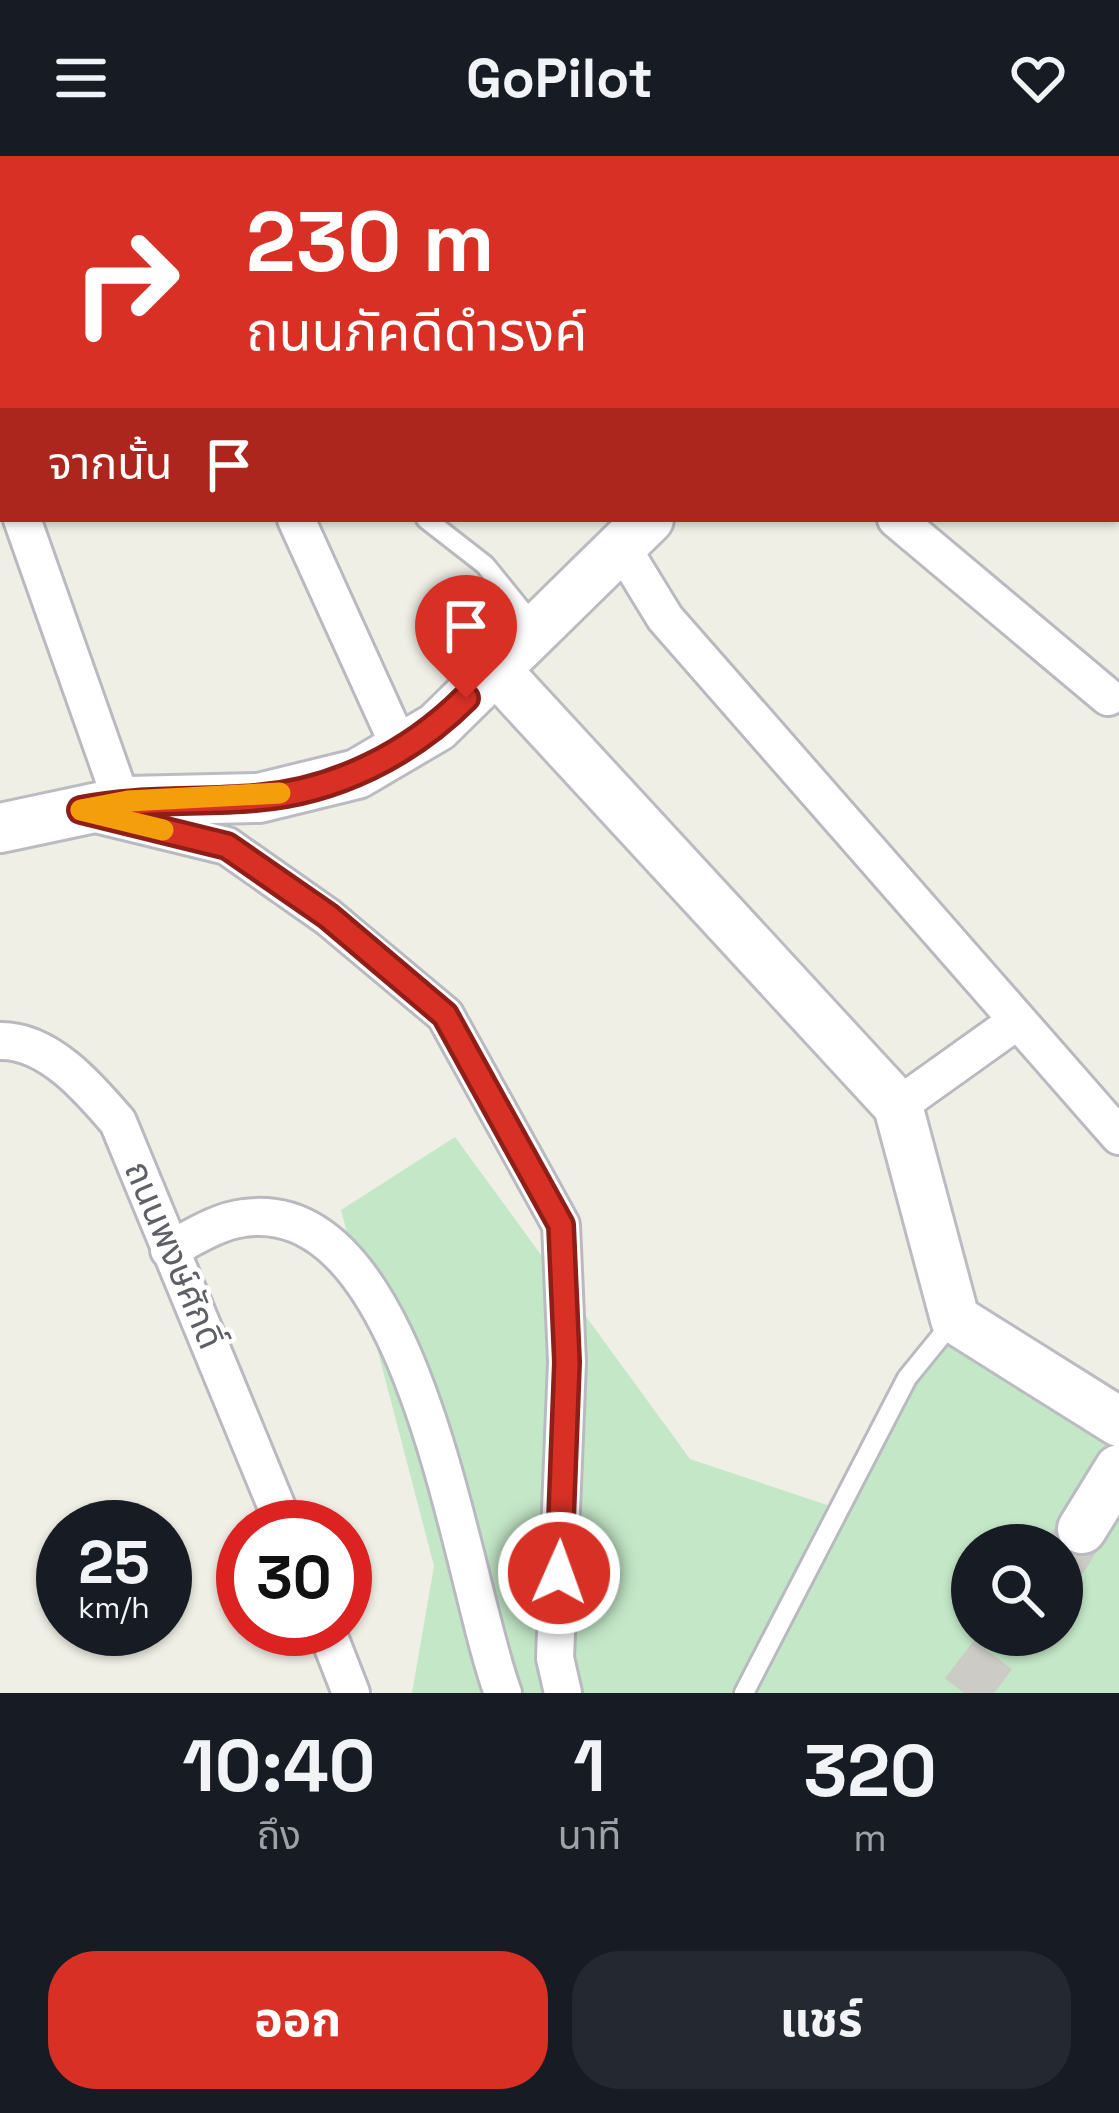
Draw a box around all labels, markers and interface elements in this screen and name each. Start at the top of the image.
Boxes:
text: GoPilot [466,44,653,113]
icon: menu [48,45,114,111]
icon: heart [1005,45,1071,111]
text: 230 m [246,188,494,296]
icon: right [48,204,204,360]
text: ถนนภัคดีดำรงค์ [246,297,587,366]
icon: arrive [196,432,262,498]
text: จากนั้น [48,435,172,492]
pin [415,575,517,698]
icon: arrive [433,593,499,659]
street label: ถนนพงษ์ศักดิ์ [114,1154,234,1356]
speed limit sign: 30 [216,1500,372,1656]
position arrow [496,1510,622,1636]
text: 25 [78,1524,150,1601]
map controls [951,1524,1083,1656]
button: search [951,1524,1083,1656]
text: km/h [78,1588,150,1627]
text: 10:40 [182,1720,375,1812]
text: 1 [573,1720,606,1812]
text: 320 [804,1725,937,1817]
text: ถึง [257,1811,301,1860]
text: นาที [558,1811,621,1860]
text: m [853,1813,887,1862]
button: ออก [48,1951,548,2089]
button: แชร์ [572,1951,1071,2089]

